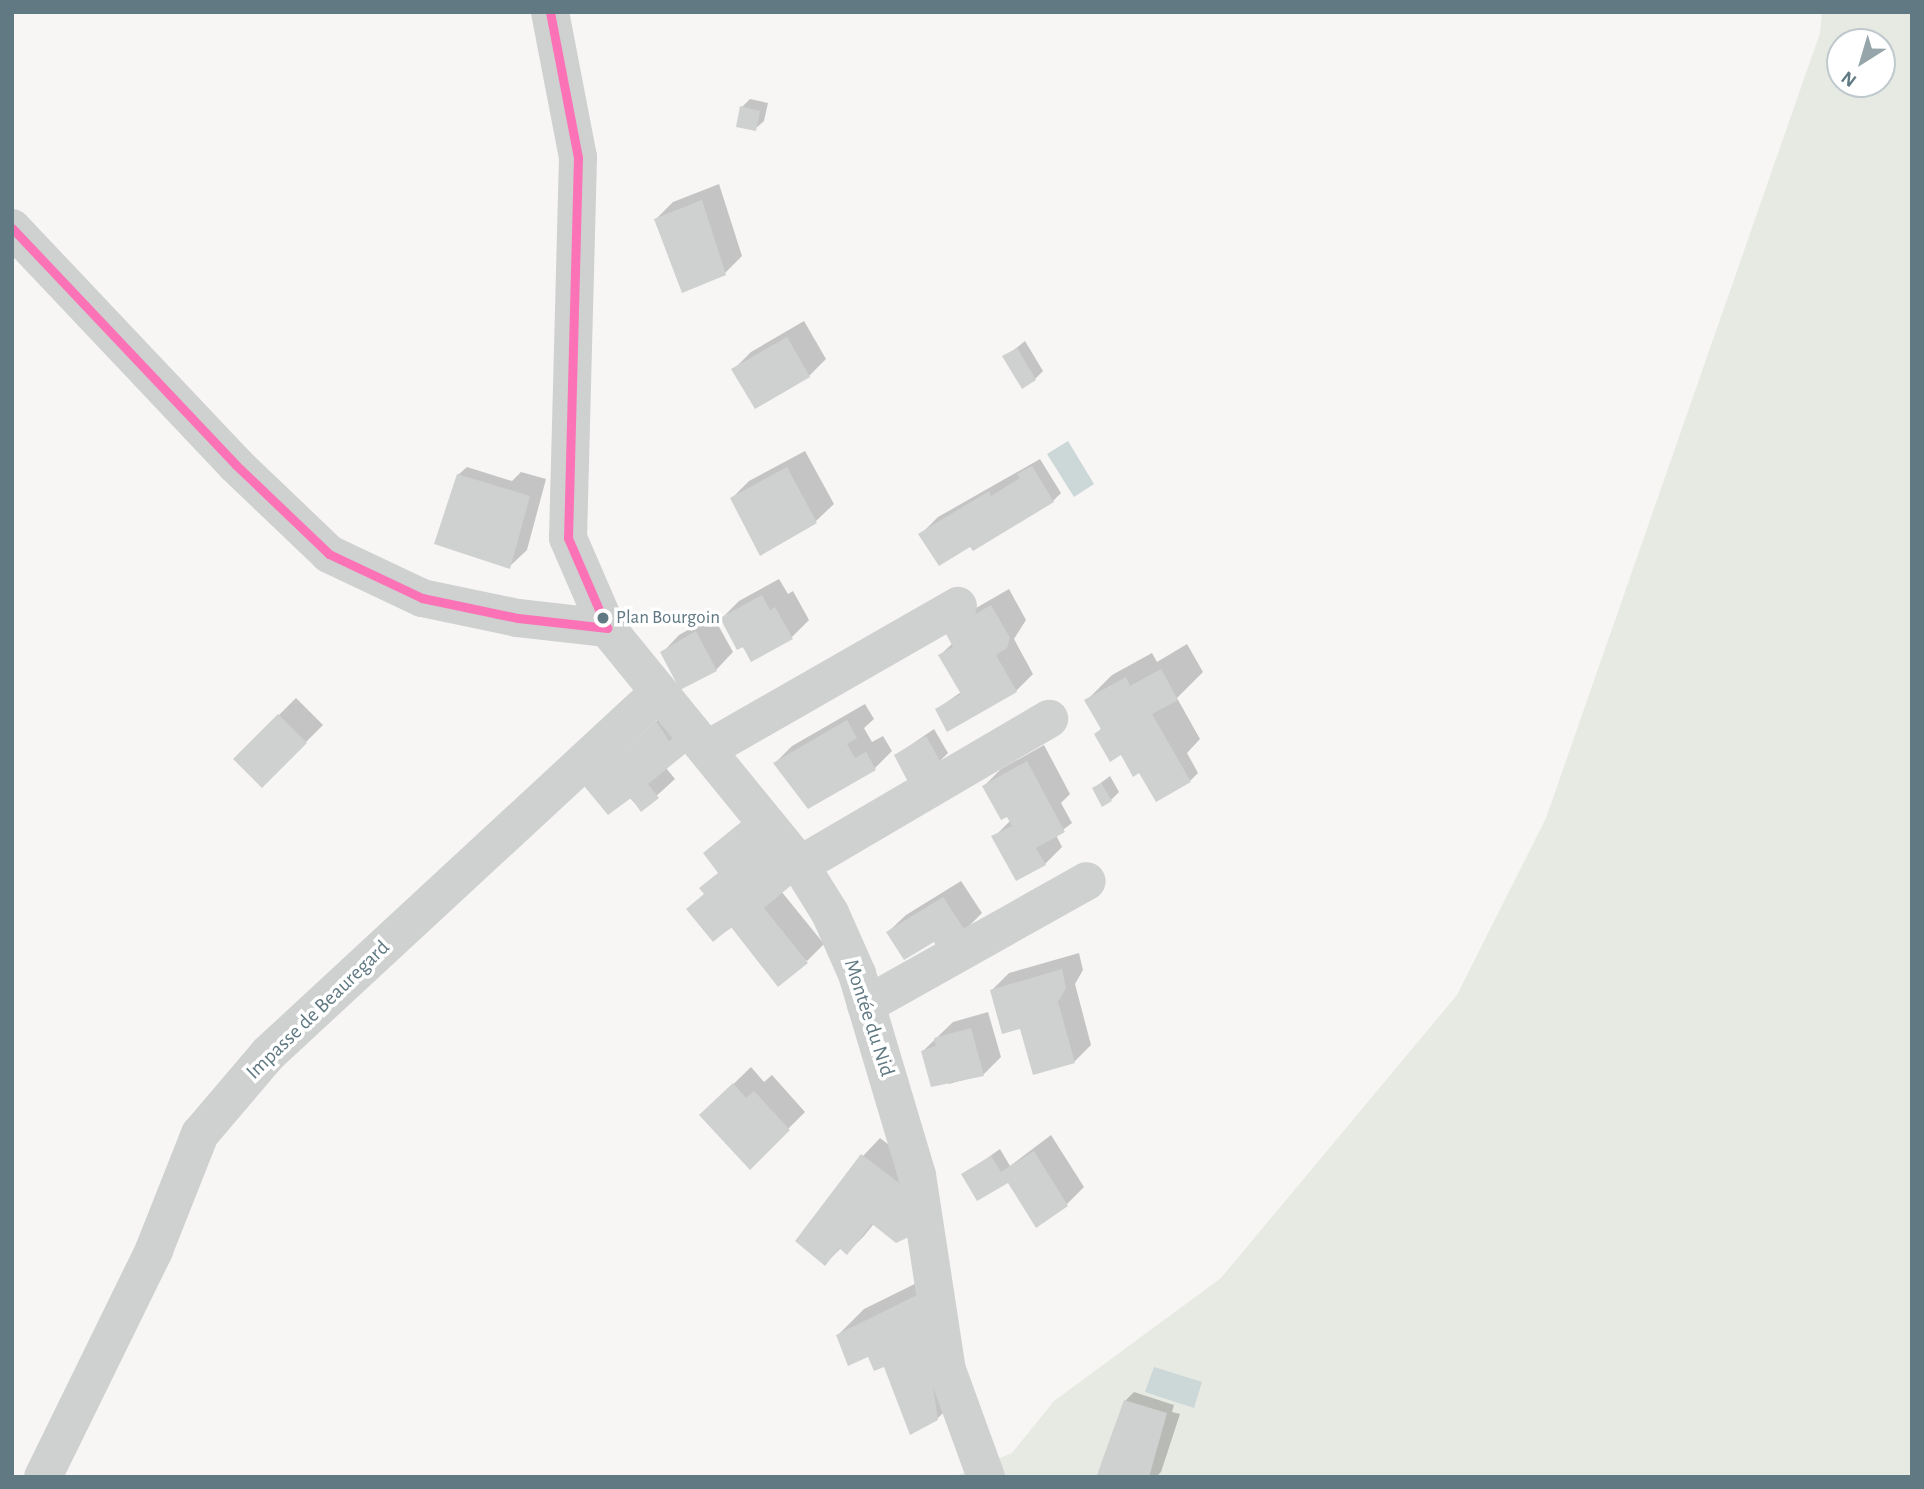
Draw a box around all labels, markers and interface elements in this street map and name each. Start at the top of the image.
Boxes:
north arrow [1826,28,1896,98]
text: N [1838,67,1860,90]
place label: Plan Bourgoin [616,607,720,629]
marker: Plan Bourgoin [596,611,610,625]
street label: Impasse de Beauregard [241,935,395,1085]
street label: Montée du Nid [838,956,900,1080]

